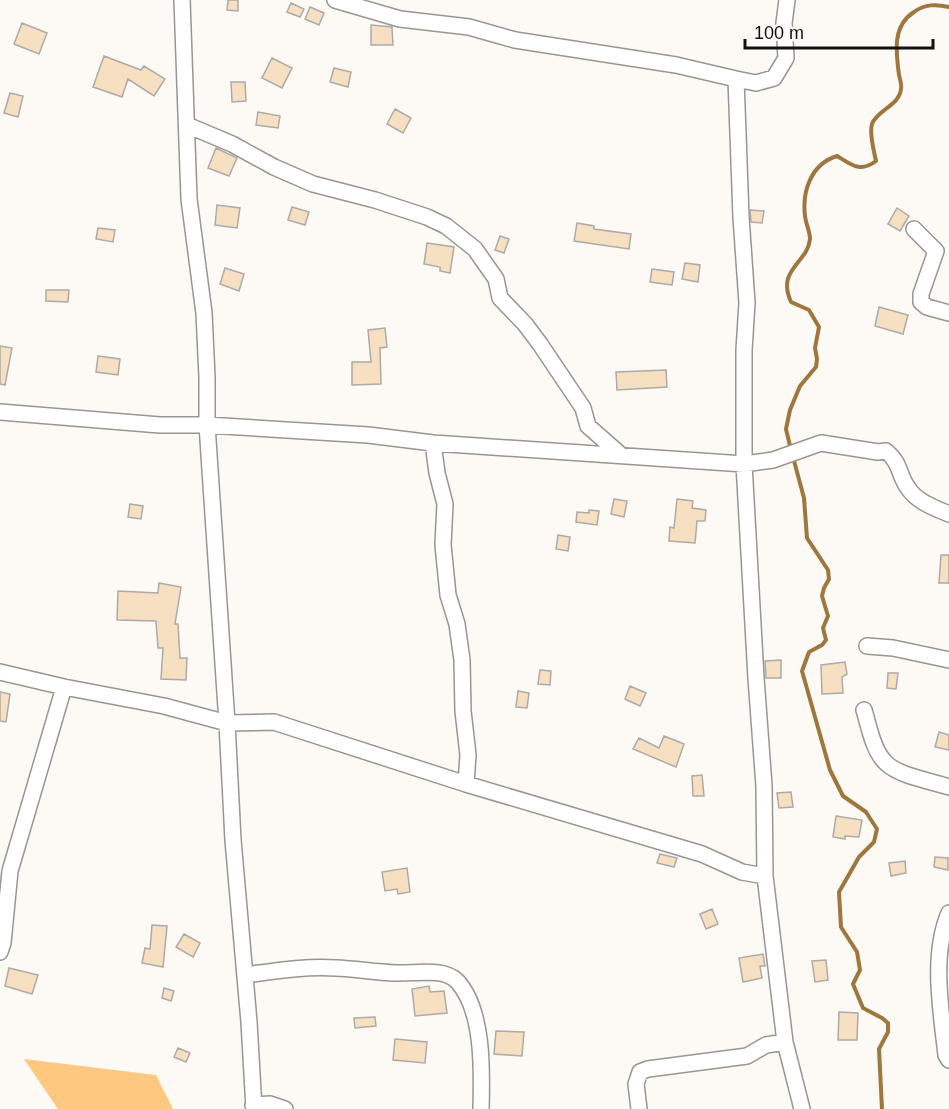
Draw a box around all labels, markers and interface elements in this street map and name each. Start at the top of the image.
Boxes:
scale bar [745,12,932,50]
text: 100 m [754,23,804,43]

